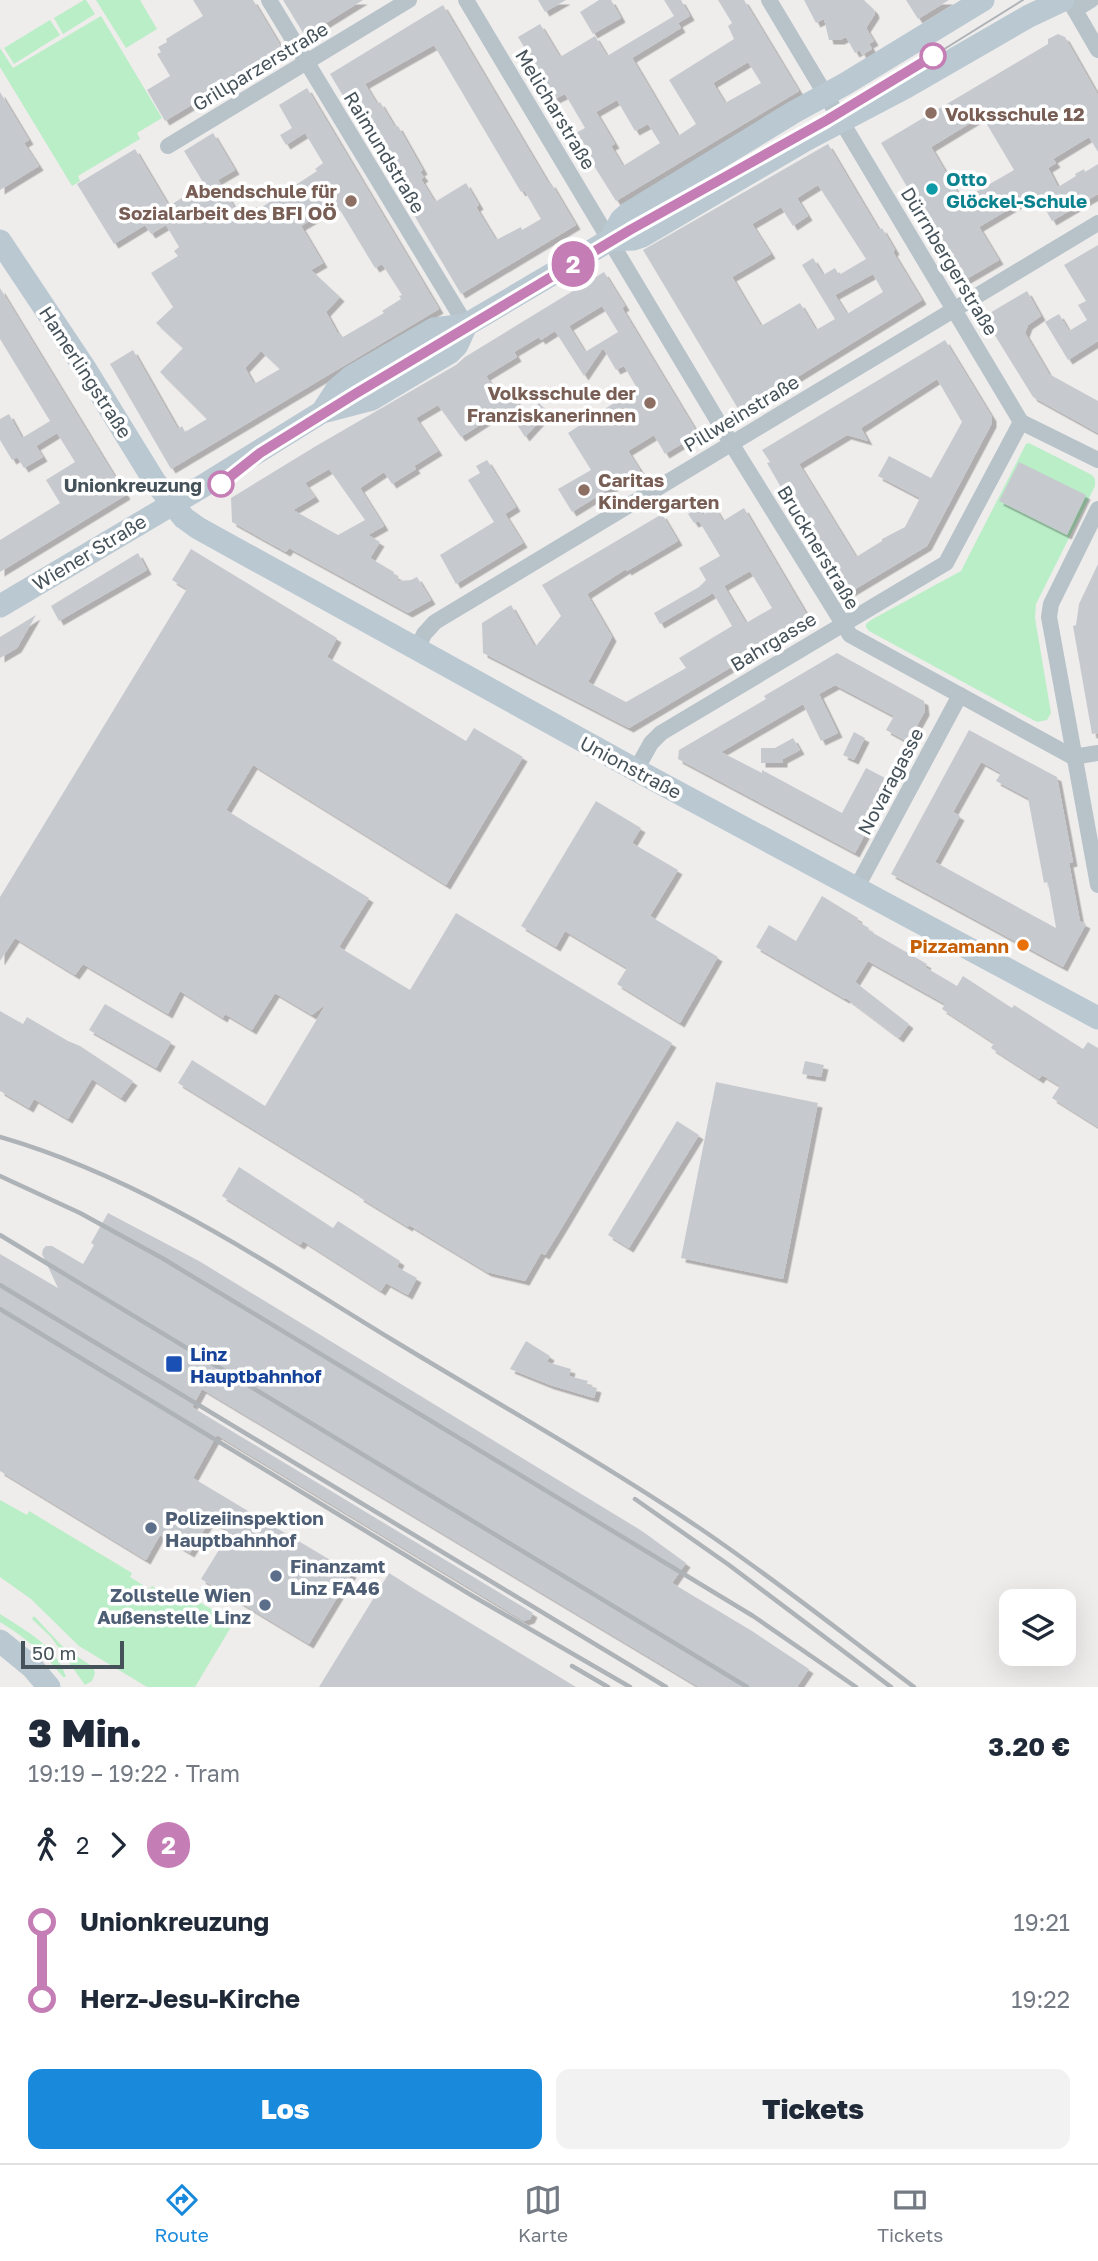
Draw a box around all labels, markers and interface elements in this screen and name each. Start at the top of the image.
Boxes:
street label: Grillparzerstraße [188,17,332,115]
unlabelled marker [920,43,946,69]
street label: Melicharstraße [511,45,601,173]
street label: Raimundstraße [340,87,430,217]
place label: Volksschule 12 [945,102,1085,125]
marker: Volksschule 12 [923,105,939,121]
place label: Otto Glöckel-Schule [946,167,1087,212]
place label: Abendschule für Sozialarbeit des BFI OÖ [118,179,338,224]
marker: Otto Glöckel-Schule [924,181,940,197]
street label: Dürrnbergerstraße [897,183,1003,339]
marker: Abendschule für Sozialarbeit des BFI OÖ [343,193,359,209]
line badge: 2 [550,241,596,287]
text: 2 [566,249,580,278]
street label: Hamerlingstraße [35,302,137,442]
street label: Pillweinstraße [679,370,803,456]
place label: Volksschule der Franziskanerinnen [467,381,637,426]
marker: Volksschule der Franziskanerinnen [642,395,658,411]
place label: Caritas Kindergarten [598,468,719,513]
marker: Unionkreuzung [208,471,234,497]
place label: Unionkreuzung [64,473,202,496]
street label: Brucknerstraße [773,481,865,613]
marker: Caritas Kindergarten [576,482,592,498]
street label: Wiener Straße [28,509,150,595]
street label: Bahrgasse [726,606,820,676]
street label: Novaragasse [852,724,928,838]
street label: Unionstraße [576,731,686,803]
place label: Pizzamann [910,934,1009,957]
marker: Pizzamann [1015,937,1031,953]
place label: Linz Hauptbahnhof [190,1342,321,1387]
marker: Linz Hauptbahnhof [164,1354,184,1374]
place label: Polizeiinspektion Hauptbahnhof [165,1506,324,1551]
marker: Polizeiinspektion Hauptbahnhof [143,1520,159,1536]
place label: Finanzamt Linz FA46 [290,1554,386,1599]
marker: Finanzamt Linz FA46 [268,1568,284,1584]
place label: Zollstelle Wien Außenstelle Linz [97,1583,251,1628]
map controls [999,1589,1076,1666]
button: layers [999,1589,1076,1666]
marker: Zollstelle Wien Außenstelle Linz [257,1597,273,1613]
scale bar [21,1638,124,1670]
text: 50 m [32,1641,76,1664]
text: 3 Min. [28,1710,142,1755]
text: 3.20 € [988,1731,1070,1762]
text: 19:19 – 19:22 · Tram [28,1759,240,1787]
icon: walk [28,1826,66,1864]
icon: forward [99,1826,137,1864]
text: 2 [161,1830,176,1859]
text: 2 [76,1831,89,1859]
text: Unionkreuzung [80,1906,269,1937]
text: 19:21 [1014,1908,1070,1936]
text: Herz-Jesu-Kirche [80,1983,300,2014]
text: 19:22 [1011,1985,1070,2013]
button: Los [28,2069,542,2149]
button: Tickets [556,2069,1070,2149]
tab: Route [155,2181,209,2246]
tab: Karte [518,2181,568,2246]
tab: Tickets [877,2181,943,2246]

